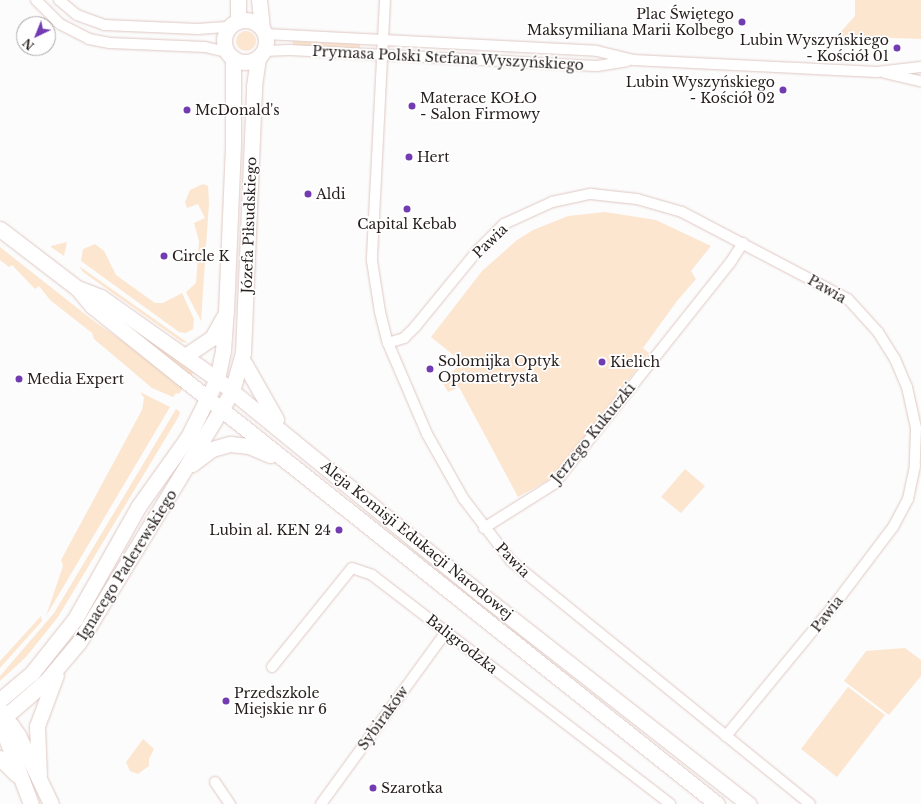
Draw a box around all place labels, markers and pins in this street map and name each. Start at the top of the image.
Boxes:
place label: Plac Świętego Maksymiliana Marii Kolbego [527,6,734,38]
marker: Plac Świętego Maksymiliana Marii Kolbego [737,17,747,27]
place label: Lubin Wyszyńskiego - Kościół 01 [739,32,889,64]
marker: Lubin Wyszyńskiego - Kościół 01 [892,43,902,53]
place label: Lubin Wyszyńskiego - Kościół 02 [625,74,775,106]
marker: Lubin Wyszyńskiego - Kościół 02 [778,85,788,95]
place label: Materace KOŁO - Salon Firmowy [420,90,540,122]
marker: Materace KOŁO - Salon Firmowy [407,101,417,111]
place label: McDonald's [195,102,280,118]
marker: McDonald's [182,105,192,115]
place label: Hert [417,149,450,165]
marker: Hert [404,152,414,162]
place label: Aldi [316,186,346,202]
marker: Aldi [303,189,313,199]
marker: Capital Kebab [402,204,412,214]
place label: Capital Kebab [357,216,457,232]
place label: Circle K [172,248,230,264]
marker: Circle K [159,251,169,261]
place label: Solomijka Optyk Optometrysta [438,353,560,386]
place label: Kielich [610,354,660,370]
marker: Kielich [597,357,607,367]
marker: Solomijka Optyk Optometrysta [425,364,435,374]
place label: Media Expert [27,371,124,387]
marker: Media Expert [14,374,24,384]
place label: Lubin al. KEN 24 [209,522,331,538]
marker: Lubin al. KEN 24 [334,525,344,535]
place label: Przedszkole Miejskie nr 6 [234,685,327,718]
marker: Przedszkole Miejskie nr 6 [221,696,231,706]
place label: Szarotka [381,780,443,796]
marker: Szarotka [368,783,378,793]

